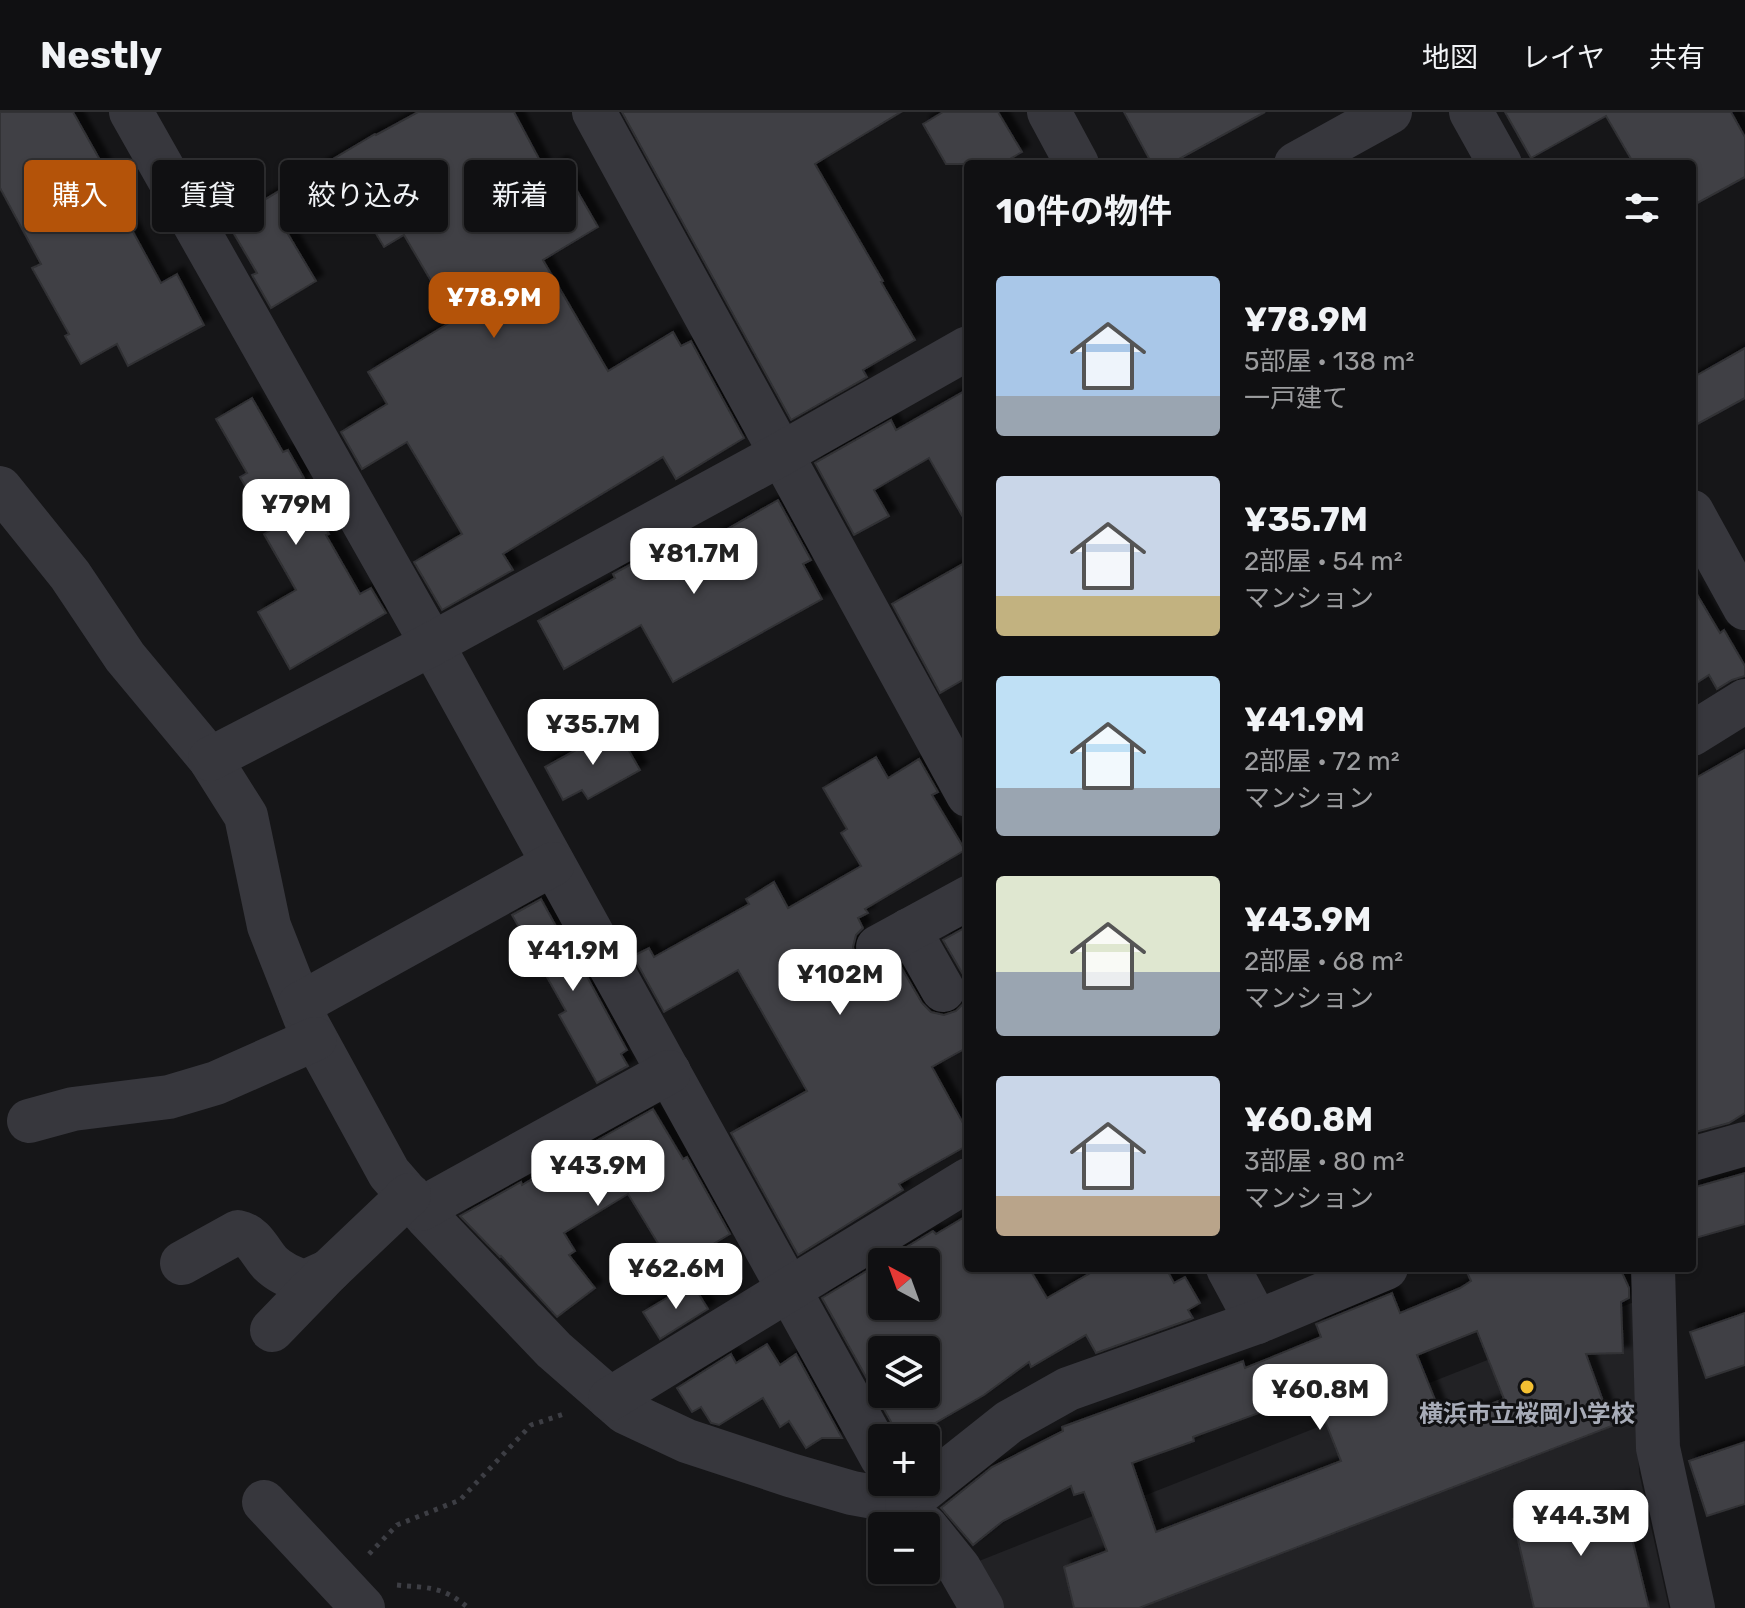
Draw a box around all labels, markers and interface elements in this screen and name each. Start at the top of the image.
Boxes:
text: Nestly [40,32,162,78]
text: 地図 [1422,41,1478,74]
text: レイヤ [1522,41,1605,74]
text: 共有 [1649,41,1705,74]
chip: 購入 [24,160,136,232]
chip: 賃貸 [152,160,264,232]
chip: 絞り込み [280,160,448,232]
chip: 新着 [464,160,576,232]
icon: filters [1620,186,1664,230]
text: 10件の物件 [996,191,1172,232]
pin: ¥78.9M [429,272,559,340]
text: ¥78.9M [447,282,541,313]
text: ¥78.9M [1244,299,1368,340]
icon: home [1060,308,1156,404]
text: 5部屋 · 138 m² [1244,346,1414,377]
text: 一戸建て [1244,383,1348,414]
pin: ¥79M [249,479,343,547]
text: ¥79M [260,489,332,520]
text: ¥35.7M [1244,499,1368,540]
icon: home [1060,508,1156,604]
pin: ¥81.7M [629,528,759,596]
text: ¥81.7M [648,538,740,569]
text: 2部屋 · 54 m² [1244,546,1403,577]
text: マンション [1244,583,1374,614]
pin: ¥35.7M [528,699,658,767]
text: ¥41.9M [1244,699,1365,740]
icon: home [1060,708,1156,804]
text: ¥35.7M [546,709,640,740]
text: 2部屋 · 72 m² [1244,746,1400,777]
text: マンション [1244,783,1374,814]
text: ¥43.9M [1244,899,1371,940]
icon: home [1060,908,1156,1004]
pin: ¥41.9M [508,925,638,993]
text: ¥41.9M [527,935,619,966]
text: 2部屋 · 68 m² [1244,946,1403,977]
pin: ¥102M [784,949,896,1017]
text: ¥102M [797,959,883,990]
text: マンション [1244,983,1374,1014]
text: ¥60.8M [1244,1099,1373,1140]
icon: home [1060,1108,1156,1204]
pin: ¥43.9M [533,1140,663,1208]
text: 3部屋 · 80 m² [1244,1146,1404,1177]
text: ¥43.9M [549,1150,647,1181]
text: マンション [1244,1183,1374,1214]
pin: ¥62.6M [611,1243,741,1311]
north arrow [868,1248,940,1320]
map controls [868,1248,940,1584]
text: ¥62.6M [627,1253,725,1284]
button: layers [868,1336,940,1408]
pin: ¥60.8M [1255,1364,1385,1432]
text: ¥60.8M [1271,1374,1369,1405]
marker: 横浜市立桜岡小学校 [1518,1378,1536,1396]
place label: 横浜市立桜岡小学校 [1419,1400,1635,1428]
button: + [868,1424,940,1496]
pin: ¥44.3M [1516,1490,1646,1558]
text: ¥44.3M [1531,1500,1631,1531]
button: − [868,1512,940,1584]

